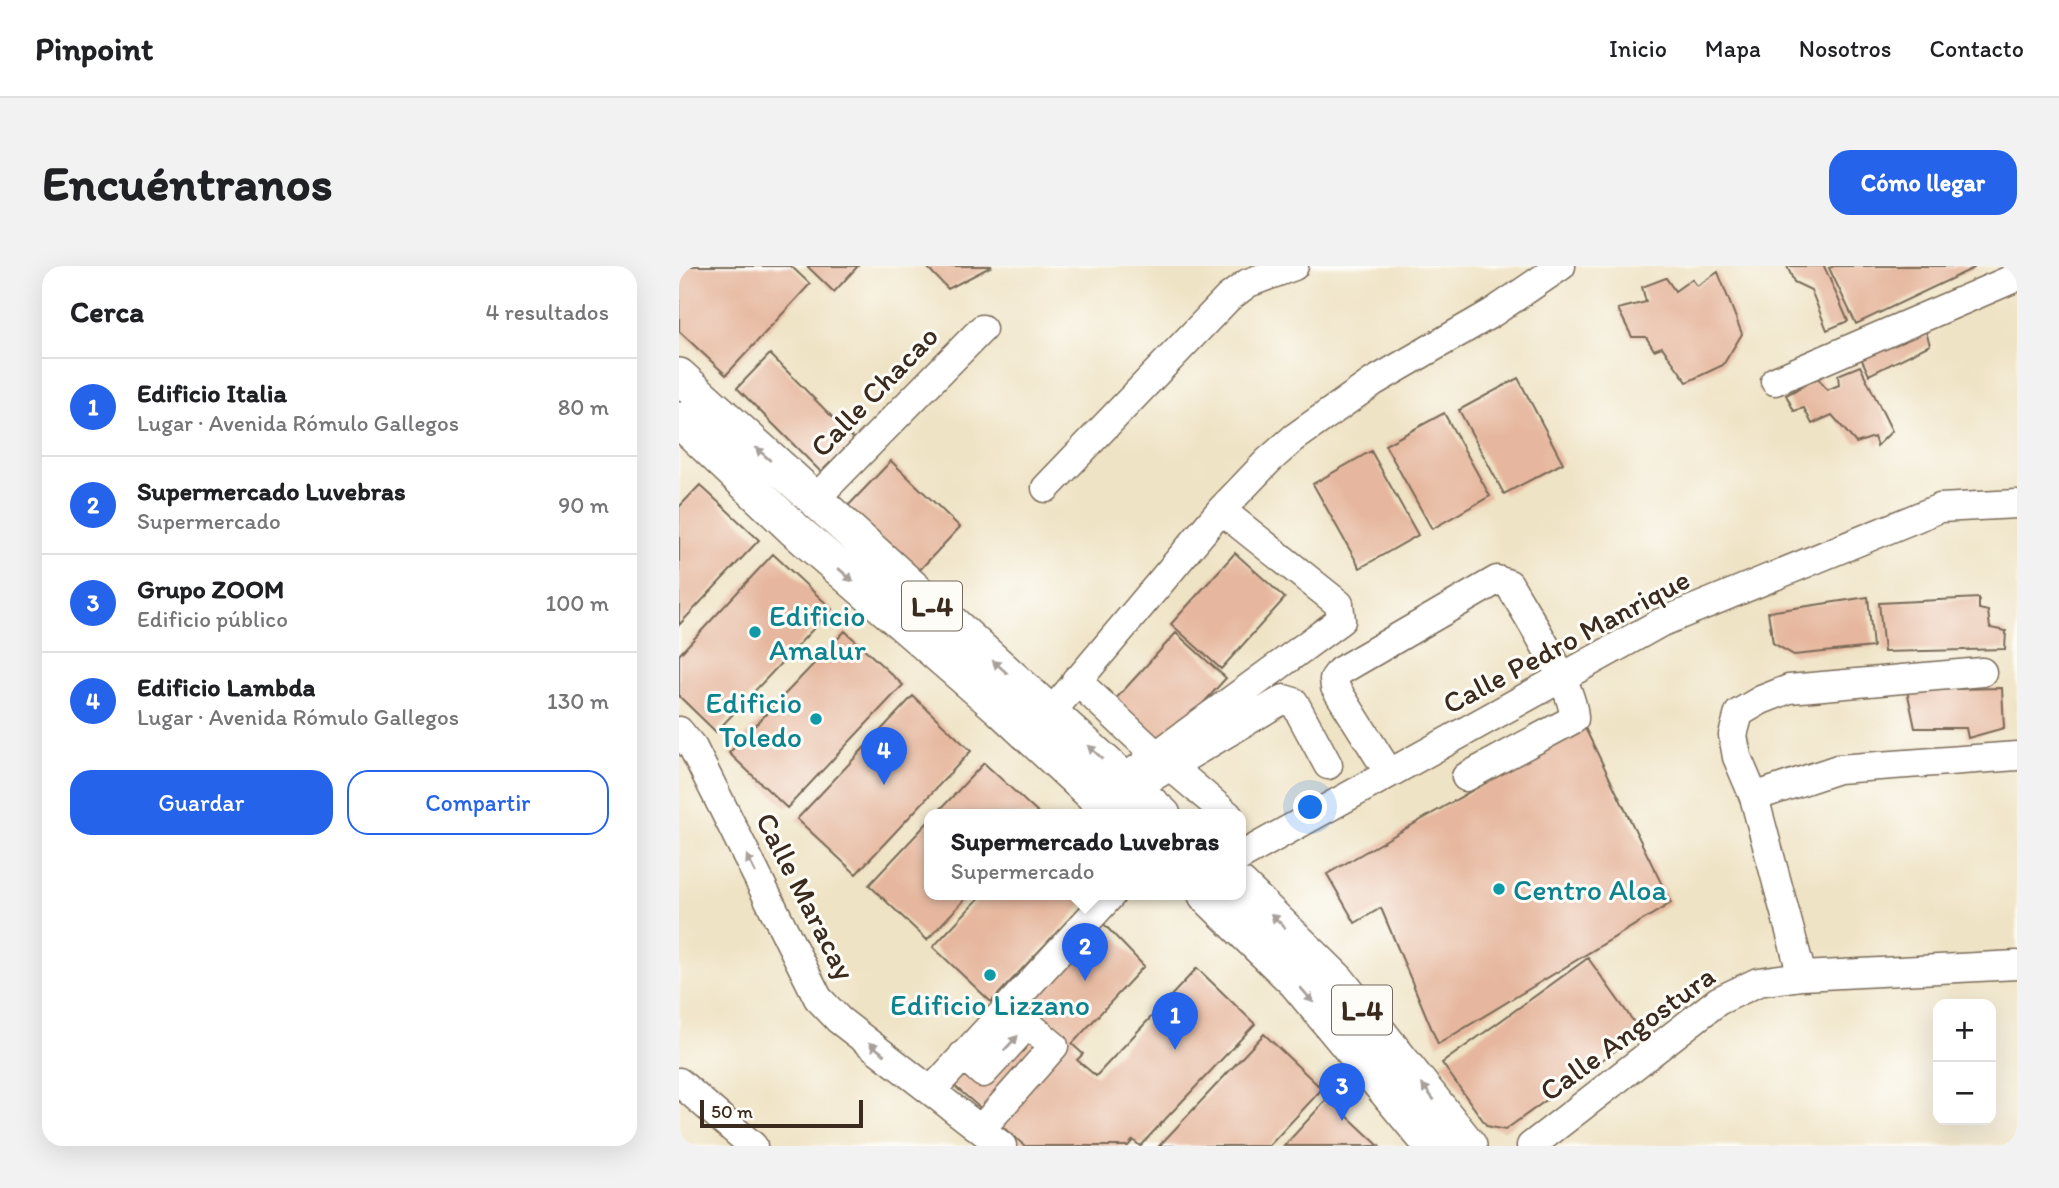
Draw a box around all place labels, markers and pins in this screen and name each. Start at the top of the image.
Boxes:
place label: Edificio Amalur [769,597,866,668]
marker: Edificio Amalur [747,624,763,640]
place label: Edificio Toledo [706,684,802,755]
marker: Edificio Toledo [808,711,824,727]
pin: 4 [861,727,907,785]
place label: Centro Aloa [1513,871,1668,908]
marker: Centro Aloa [1491,881,1507,897]
pin: 2 [1062,923,1108,981]
marker: Edificio Lizzano [982,967,998,983]
place label: Edificio Lizzano [890,986,1090,1023]
pin: 1 [1152,992,1198,1050]
pin: 3 [1319,1063,1365,1121]

